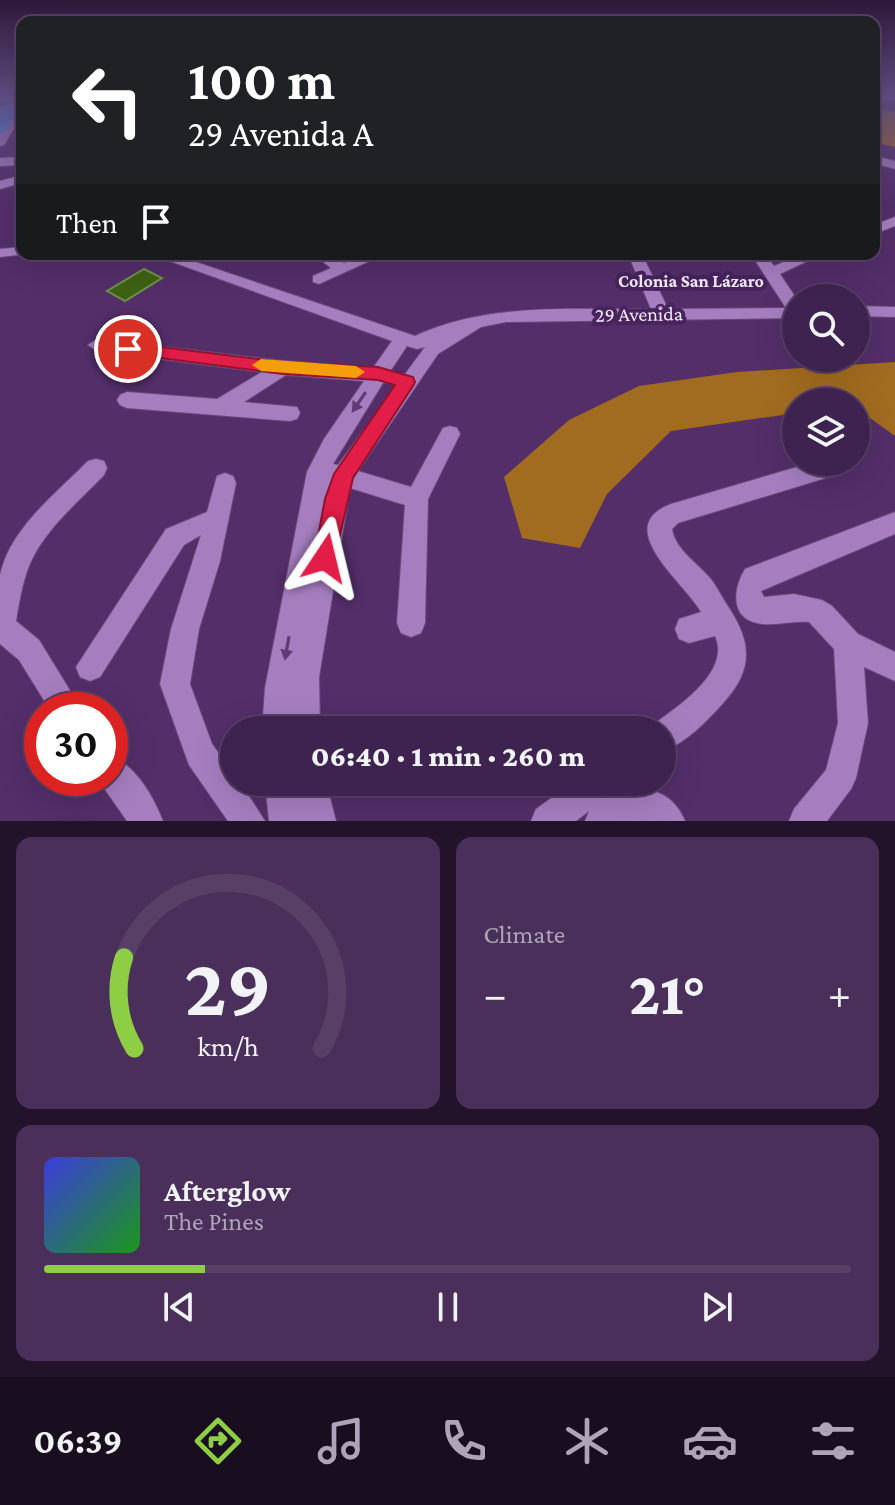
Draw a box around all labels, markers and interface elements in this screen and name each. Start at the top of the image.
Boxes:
icon: left [56,48,160,152]
text: 100 m [188,49,335,111]
text: 29 Avenida A [188,114,374,154]
icon: arrive [134,200,178,244]
text: Then [56,206,118,239]
district label: Colonia San Lázaro [618,271,764,291]
map controls [782,284,870,476]
button: search [782,284,870,372]
street label: 29 Avenida [595,302,683,326]
pin [94,315,162,383]
icon: arrive [106,327,150,371]
button: layers [782,388,870,476]
one-way arrow [352,392,367,413]
position arrow [283,516,367,600]
one-way arrow [280,636,292,661]
speed limit sign: 30 [24,692,128,796]
text: 06:40 · 1 min · 260 m [311,739,585,772]
text: Climate [484,920,565,949]
text: 29 [184,940,271,1033]
text: 21° [629,960,706,1027]
text: − [484,970,507,1018]
text: + [828,970,851,1018]
text: km/h [197,1030,259,1062]
text: Afterglow [164,1174,291,1207]
text: The Pines [164,1207,264,1236]
icon: previous [157,1285,201,1329]
icon: pause [426,1285,470,1329]
icon: next [695,1285,739,1329]
icon: directions [190,1413,246,1469]
icon: music [313,1413,369,1469]
icon: phone [436,1413,492,1469]
icon: climate [559,1413,615,1469]
icon: car [682,1413,738,1469]
icon: filters [805,1413,861,1469]
text: 06:39 [34,1421,122,1461]

